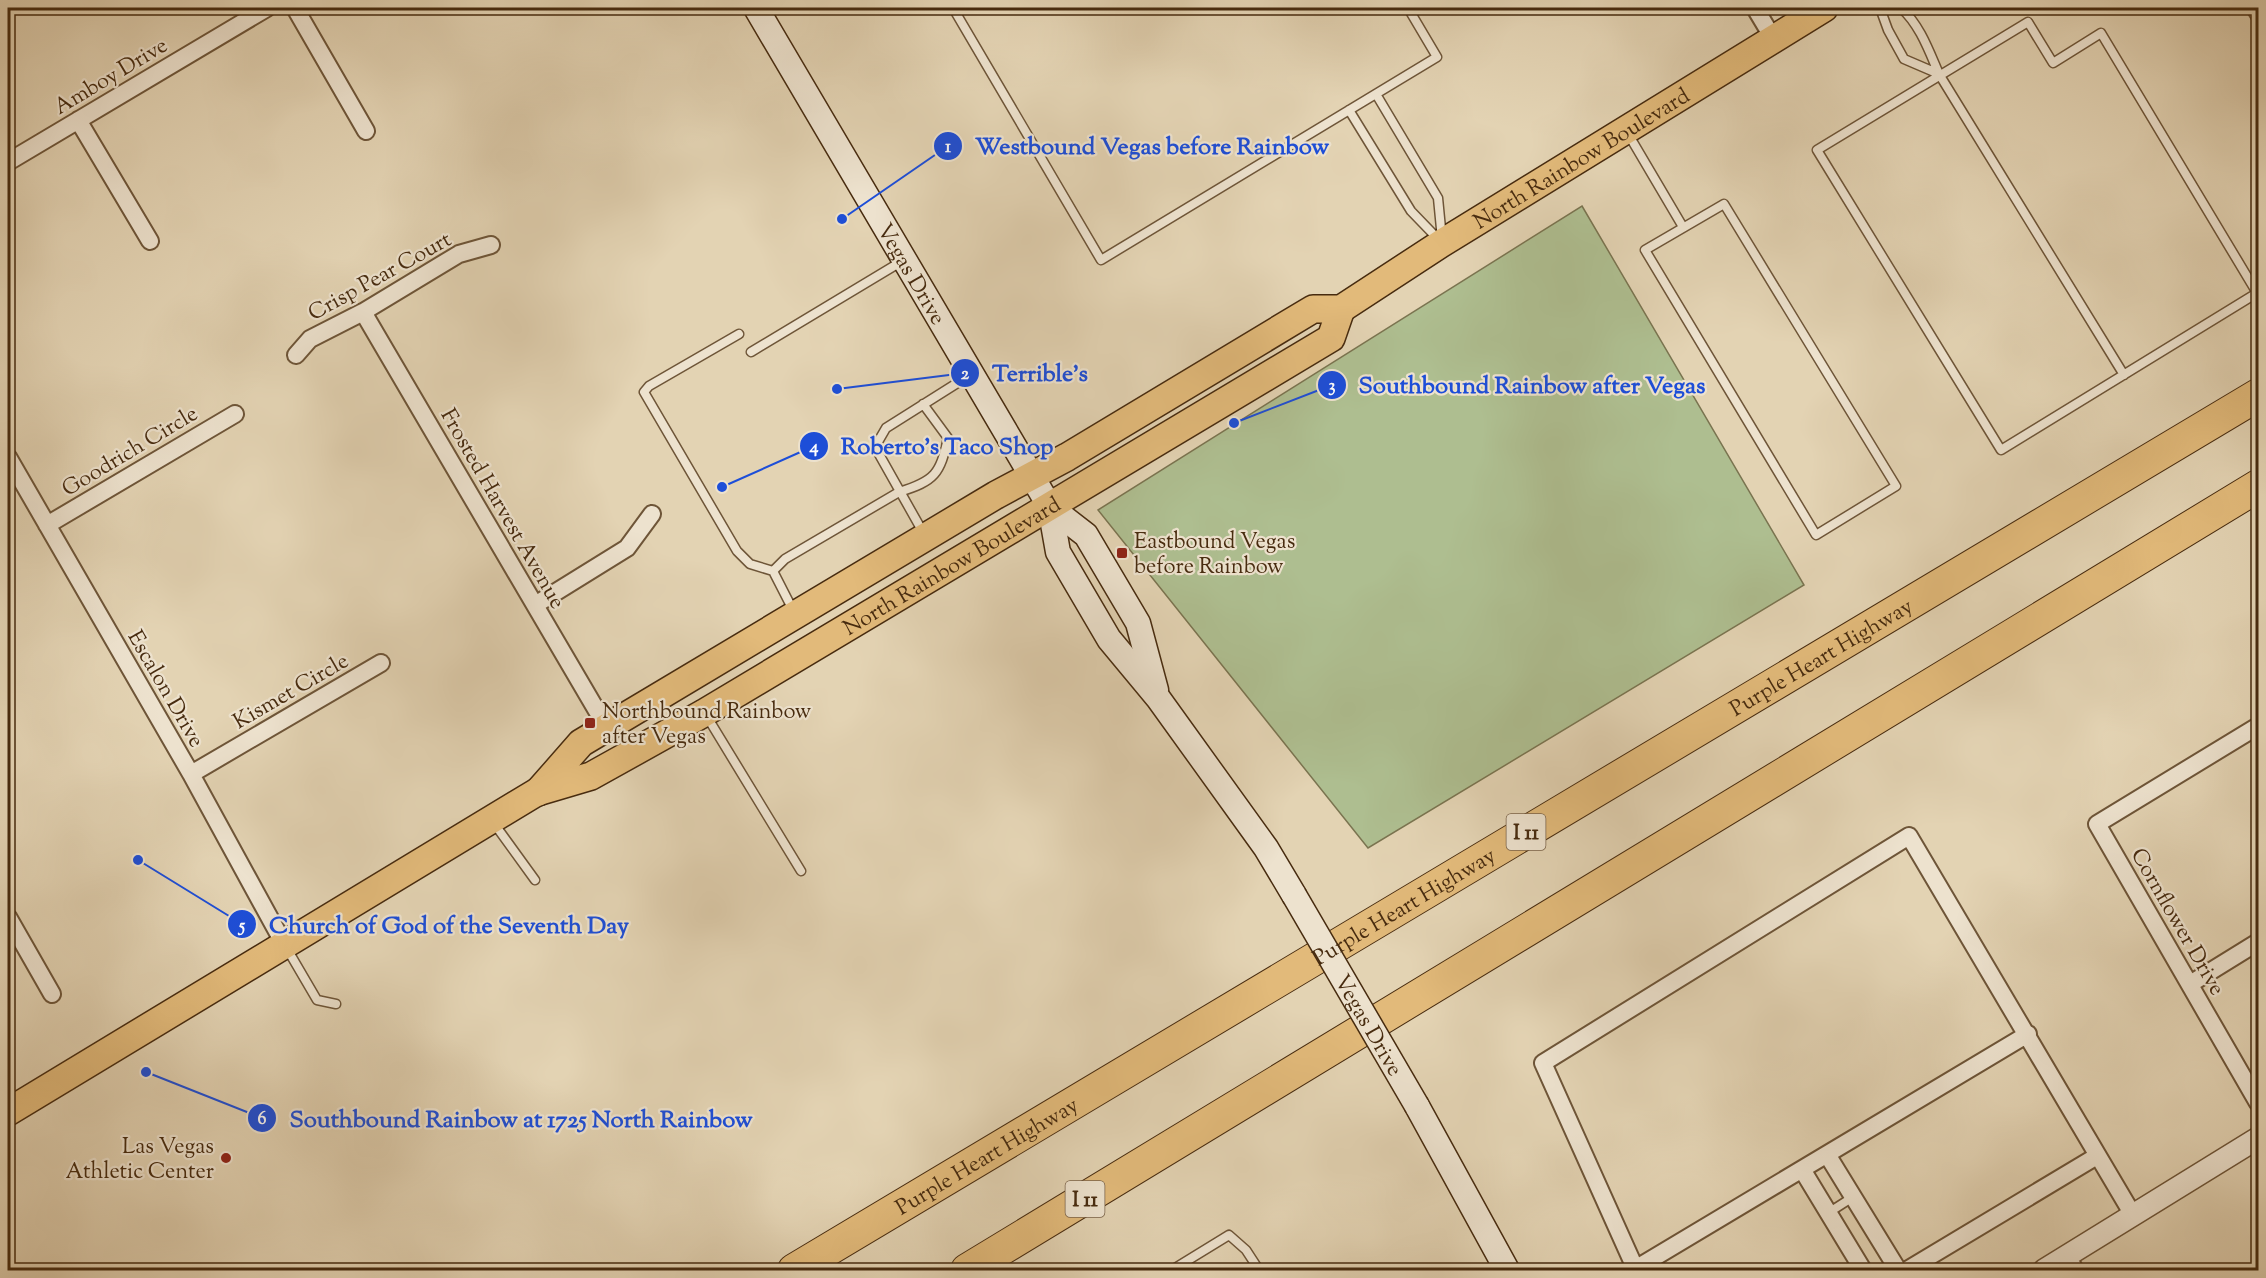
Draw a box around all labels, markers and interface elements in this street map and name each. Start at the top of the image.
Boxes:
street label: Amboy Drive [49,31,175,124]
street label: North Rainbow Boulevard [1468,81,1697,239]
callout: Westbound Vegas before Rainbow [933,125,1341,167]
text: Westbound Vegas before Rainbow [975,131,1329,165]
text: 1 [945,135,952,161]
street label: Vegas Drive [867,218,952,332]
street label: Crisp Pear Court [303,225,458,330]
callout: Terrible's [950,352,1100,394]
text: Terrible's [992,358,1088,392]
text: 2 [961,362,970,388]
callout: Southbound Rainbow after Vegas [1317,364,1718,406]
text: Southbound Rainbow after Vegas [1359,370,1705,404]
text: 3 [1328,374,1336,400]
street label: Goodrich Circle [56,399,205,506]
street label: Frosted Harvest Avenue [431,403,572,616]
callout: Roberto's Taco Shop [799,425,1066,467]
text: Roberto's Taco Shop [841,431,1053,465]
text: 4 [808,435,819,461]
street label: North Rainbow Boulevard [838,490,1068,645]
place label: Eastbound Vegas before Rainbow [1134,527,1295,584]
marker: Eastbound Vegas before Rainbow [1115,546,1129,560]
street label: Purple Heart Highway [1725,592,1920,726]
street label: Escalon Drive [118,625,211,754]
street label: Kismet Circle [228,646,355,739]
place label: Northbound Rainbow after Vegas [602,697,812,754]
marker: Northbound Rainbow after Vegas [583,716,597,730]
road number: I 11 [1506,814,1546,850]
street label: Purple Heart Highway [1307,841,1503,975]
street label: Cornflower Drive [2121,843,2232,1002]
callout: Church of God of the Seventh Day [227,903,641,945]
text: Church of God of the Seventh Day [269,910,629,944]
text: 5 [237,914,246,940]
street label: Vegas Drive [1325,969,1409,1083]
street label: Purple Heart Highway [890,1090,1085,1225]
callout: Southbound Rainbow at 1725 North Rainbow [247,1097,764,1139]
text: Southbound Rainbow at 1725 North Rainbow [289,1104,753,1138]
text: 6 [258,1107,267,1133]
place label: Las Vegas Athletic Center [65,1132,214,1189]
marker: Las Vegas Athletic Center [219,1151,233,1165]
road number: I 11 [1066,1181,1104,1217]

